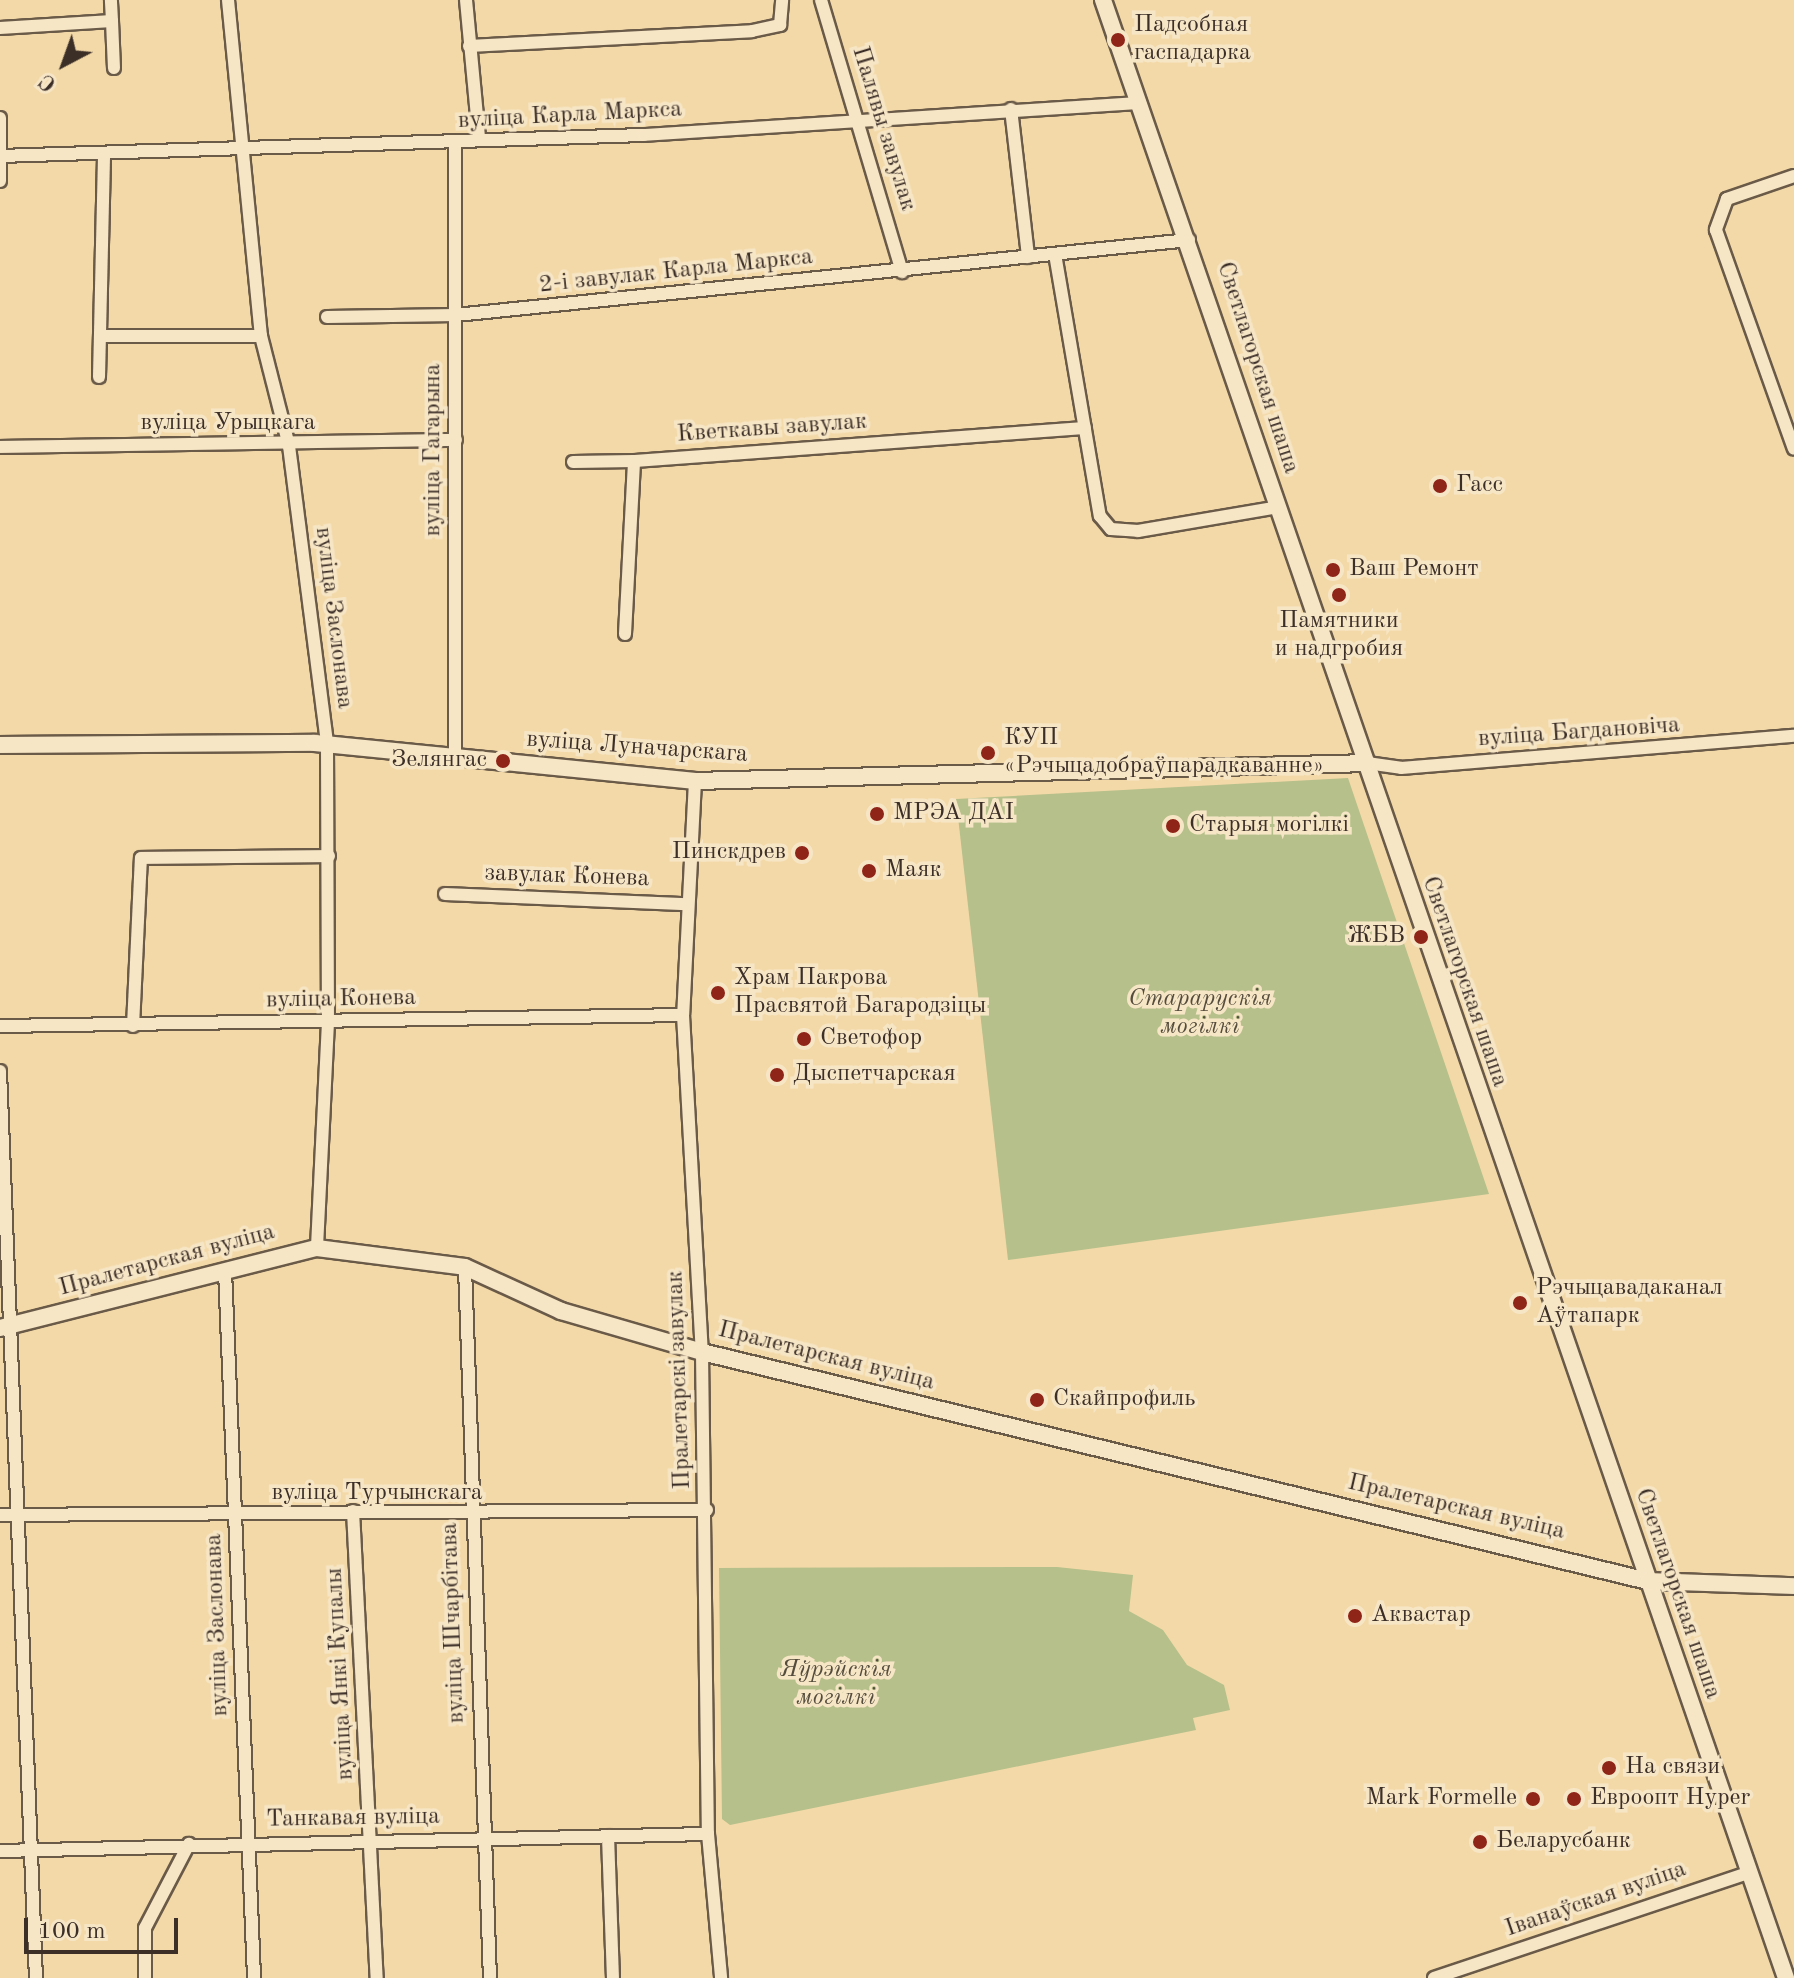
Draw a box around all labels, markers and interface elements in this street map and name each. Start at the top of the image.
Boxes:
place label: Падсобная гаспадарка [1134,12,1251,68]
north arrow [24,24,104,104]
marker: Падсобная гаспадарка [1109,31,1127,49]
street label: Палявы завулак [844,43,922,215]
text: С [36,69,61,95]
street label: вуліца Карла Маркса [457,96,683,136]
street label: 2-і завулак Карла Маркса [538,243,814,301]
street label: Светлагорская шаша [1209,258,1305,478]
street label: вуліца Гагарына [420,364,448,536]
street label: Кветкавы завулак [676,408,868,450]
street label: вуліца Урыцкага [140,410,316,438]
place label: Гасс [1456,472,1503,500]
marker: Гасс [1431,477,1449,495]
street label: вуліца Заслонава [308,525,358,711]
place label: Ваш Ремонт [1349,556,1479,584]
marker: Ваш Ремонт [1324,561,1342,579]
marker: Памятники и надгробия [1330,586,1348,604]
place label: Памятники и надгробия [1275,608,1403,664]
street label: вуліца Багдановіча [1477,712,1681,754]
place label: КУП «Рэчыцадобраўпарадкаванне» [1004,725,1324,781]
street label: вуліца Луначарскага [525,726,749,770]
marker: КУП «Рэчыцадобраўпарадкаванне» [979,744,997,762]
place label: Зелянгас [391,747,487,775]
marker: Зелянгас [494,752,512,770]
place label: МРЭА ДАІ [893,800,1014,828]
marker: МРЭА ДАІ [868,805,886,823]
place label: Старыя могілкі [1189,812,1349,840]
marker: Старыя могілкі [1164,817,1182,835]
place label: Пинскдрев [672,839,786,867]
marker: Пинскдрев [793,844,811,862]
place label: Маяк [885,857,941,885]
street label: завулак Конева [484,860,650,894]
marker: Маяк [860,862,878,880]
street label: Светлагорская шаша [1414,873,1514,1091]
place label: ЖБВ [1347,923,1405,951]
marker: ЖБВ [1412,928,1430,946]
place label: Храм Пакрова Прасвятой Багародзіцы [734,965,986,1021]
street label: вуліца Конева [266,984,416,1016]
marker: Храм Пакрова Прасвятой Багародзіцы [709,984,727,1002]
park label: Старарускія могілкі [1128,986,1272,1042]
place label: Светофор [820,1025,922,1053]
marker: Светофор [795,1030,813,1048]
place label: Дыспетчарская [793,1061,956,1089]
marker: Дыспетчарская [768,1066,786,1084]
street label: Пралетарская вуліца [56,1218,278,1304]
street label: Пралетарскі завулак [662,1270,698,1490]
place label: Рэчыцавадаканал Аўтапарк [1536,1275,1723,1331]
marker: Рэчыцавадаканал Аўтапарк [1511,1294,1529,1312]
street label: Пралетарская вуліца [715,1316,937,1398]
place label: Скайпрофиль [1053,1386,1196,1414]
marker: Скайпрофиль [1028,1391,1046,1409]
street label: Пралетарская вуліца [1345,1469,1567,1547]
street label: вуліца Турчынскага [271,1480,483,1508]
street label: Светлагорская шаша [1627,1485,1727,1703]
street label: вуліца Шчарбітава [436,1522,472,1724]
street label: вуліца Заслонава [200,1533,236,1717]
street label: вуліца Янкі Купалы [321,1567,361,1781]
place label: Аквастар [1371,1602,1471,1630]
marker: Аквастар [1346,1607,1364,1625]
park label: Яўрэйскія могілкі [780,1657,892,1713]
place label: На связи [1625,1754,1720,1782]
marker: На связи [1600,1759,1618,1777]
place label: Mark Formelle [1366,1785,1517,1813]
place label: Евроопт Hyper [1590,1785,1750,1813]
marker: Mark Formelle [1524,1790,1542,1808]
marker: Евроопт Hyper [1565,1790,1583,1808]
street label: Танкавая вуліца [266,1803,440,1835]
place label: Беларусбанк [1496,1828,1631,1856]
marker: Беларусбанк [1471,1833,1489,1851]
street label: Іванаўская вуліца [1502,1856,1690,1944]
scale bar [28,1902,182,1952]
text: 100 m [38,1920,106,1944]

